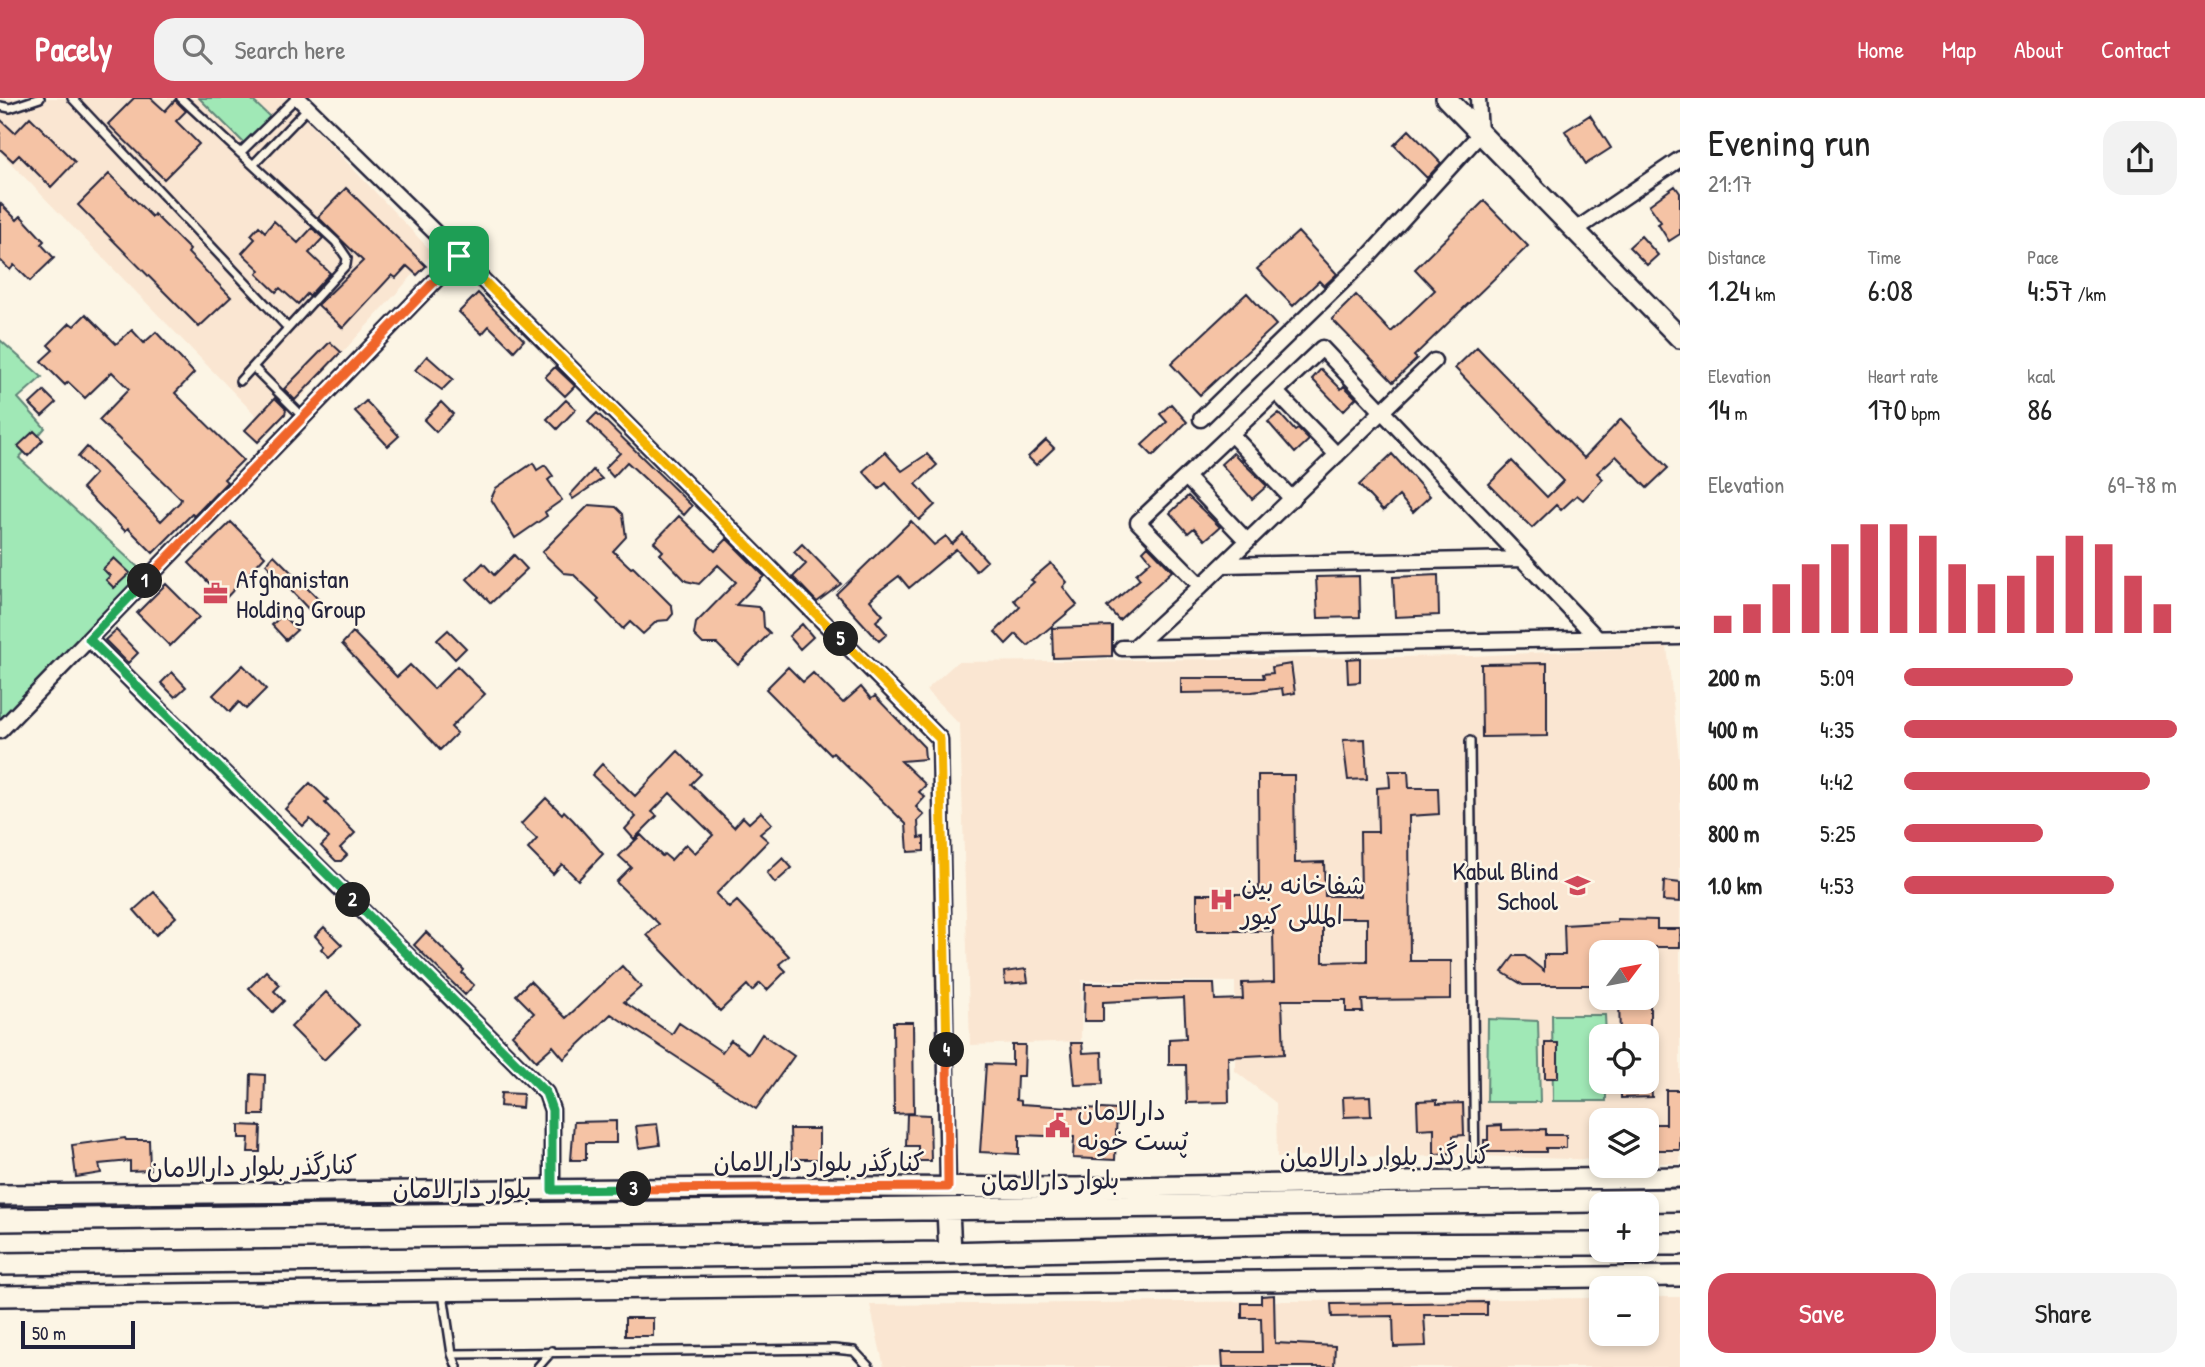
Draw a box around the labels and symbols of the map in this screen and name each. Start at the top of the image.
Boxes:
pin [429,226,489,286]
place label: Afghanistan Holding Group [236,561,365,626]
pin: 1 [128,564,162,598]
office icon: Afghanistan Holding Group [202,579,230,607]
pin: 5 [824,622,858,656]
place label: Kabul Blind School [1452,853,1558,918]
place label: شفاخانه بین المللی کیور [1239,867,1365,932]
school or university icon: Kabul Blind School [1564,871,1592,899]
pin: 2 [336,882,370,918]
hospital icon: شفاخانه بین المللی کیور [1207,885,1235,913]
north arrow [1589,940,1659,1010]
pin: 4 [930,1032,964,1068]
place label: دارالامان پُست خونه [1077,1093,1188,1158]
public building icon: دارالامان پُست خونه [1043,1111,1071,1139]
street label: کنارگذر بلوار دارالامان [1279,1137,1491,1175]
street label: کنارگذر بلوار دارالامان [713,1144,925,1179]
street label: کنارگذر بلوار دارالامان [146,1147,358,1185]
street label: بلوار دارالامان [980,1161,1120,1199]
street label: بلوار دارالامان [393,1171,531,1206]
pin: 3 [616,1172,652,1206]
scale bar [21,1318,135,1350]

